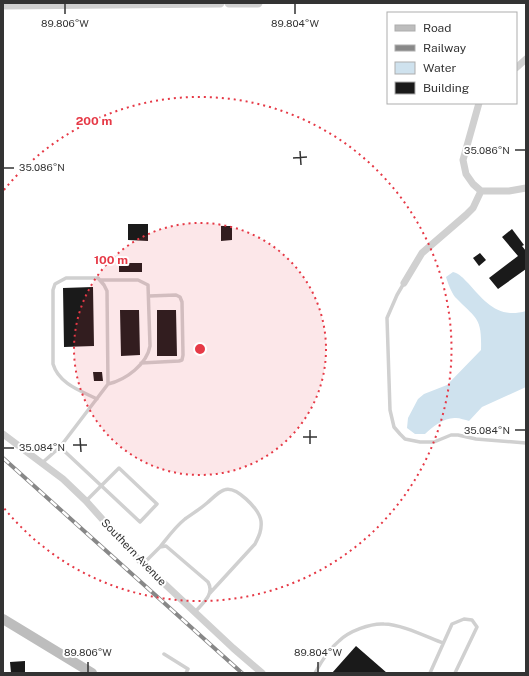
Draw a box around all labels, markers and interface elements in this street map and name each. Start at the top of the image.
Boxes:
legend [387,12,517,104]
text: 89.806°W [41,17,89,29]
text: 89.804°W [271,17,319,29]
text: Road [423,21,451,35]
text: Railway [423,41,467,55]
text: Water [423,61,457,75]
text: Building [423,81,469,95]
text: 200 m [76,114,112,128]
text: 35.086°N [464,144,510,156]
text: 35.086°N [19,161,65,173]
text: 100 m [94,253,128,267]
centre of rings [193,342,207,356]
text: 35.084°N [464,424,510,436]
text: 35.084°N [19,441,65,453]
street label: Southern Avenue [99,516,169,588]
text: 89.806°W [64,646,112,658]
text: 89.804°W [294,646,342,658]

